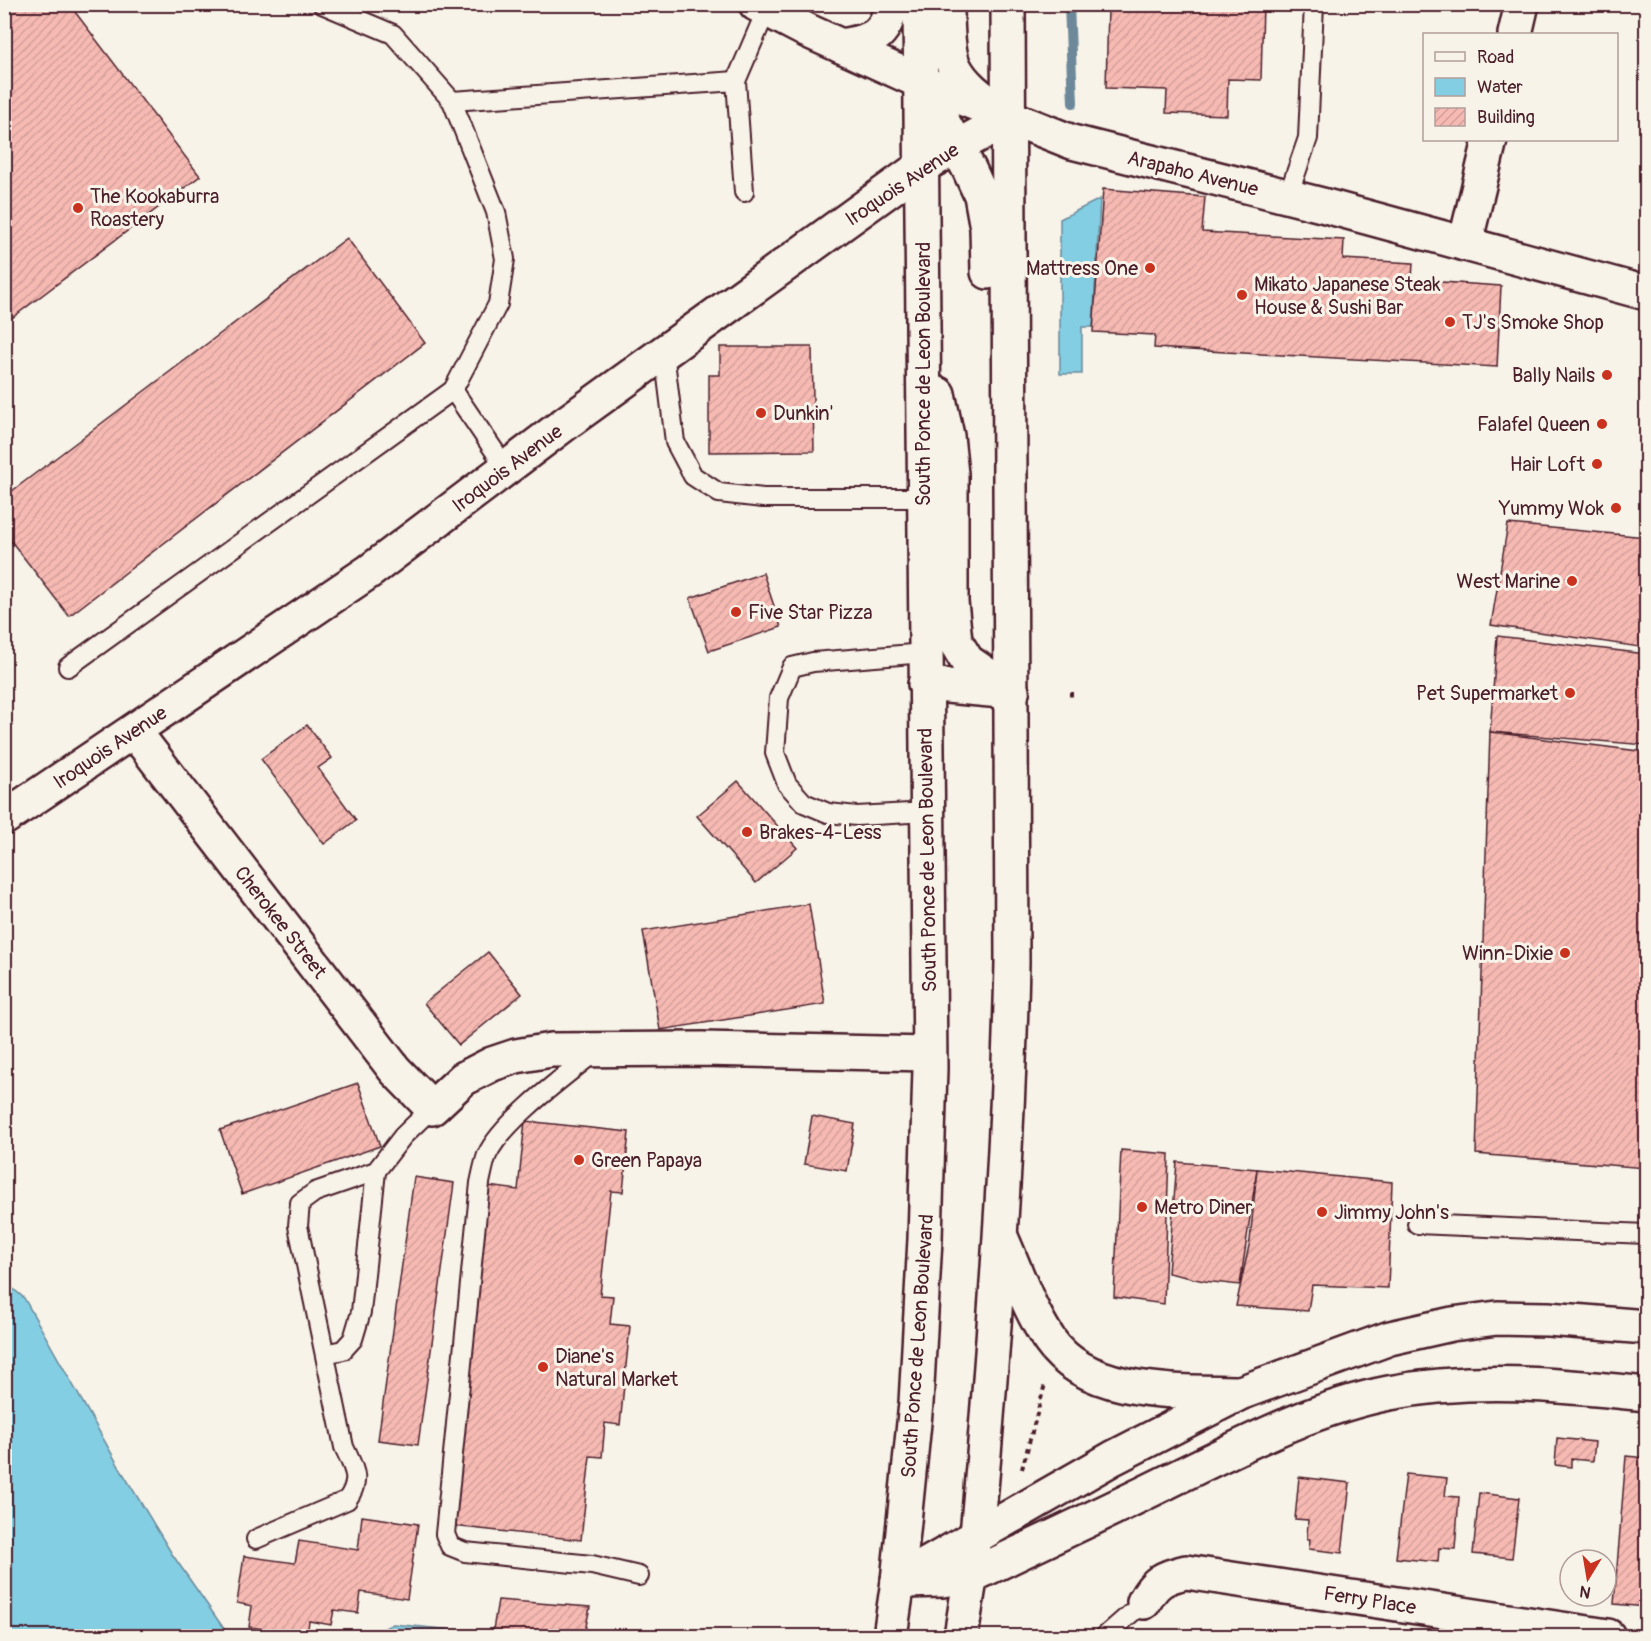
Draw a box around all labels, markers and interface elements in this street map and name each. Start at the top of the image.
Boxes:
legend [1423,33,1618,141]
text: Road [1477,46,1514,69]
text: Water [1477,76,1523,99]
text: Building [1477,106,1535,129]
street label: Iroquois Avenue [841,137,964,232]
street label: Arapaho Avenue [1125,145,1261,202]
place label: The Kookaburra Roastery [90,184,219,232]
marker: The Kookaburra Roastery [71,201,85,215]
street label: South Ponce de Leon Boulevard [911,242,936,506]
place label: Mattress One [1026,256,1138,281]
marker: Mattress One [1143,261,1157,275]
place label: Mikato Japanese Steak House & Sushi Bar [1254,272,1441,320]
marker: Mikato Japanese Steak House & Sushi Bar [1235,288,1249,302]
place label: TJ's Smoke Shop [1462,310,1604,335]
marker: TJ's Smoke Shop [1443,315,1457,329]
place label: Bally Nails [1512,363,1595,388]
marker: Bally Nails [1600,368,1614,382]
place label: Dunkin' [773,401,834,426]
marker: Dunkin' [754,406,768,420]
place label: Falafel Queen [1477,412,1590,437]
marker: Falafel Queen [1595,417,1609,431]
street label: Iroquois Avenue [447,419,567,518]
place label: Hair Loft [1510,452,1586,477]
marker: Hair Loft [1590,457,1604,471]
place label: Yummy Wok [1498,496,1605,521]
marker: Yummy Wok [1609,501,1623,515]
place label: West Marine [1456,569,1560,594]
marker: West Marine [1565,574,1579,588]
place label: Five Star Pizza [748,600,873,625]
marker: Five Star Pizza [729,605,743,619]
place label: Pet Supermarket [1416,681,1559,706]
marker: Pet Supermarket [1563,686,1577,700]
street label: Iroquois Avenue [49,700,172,795]
street label: South Ponce de Leon Boulevard [913,727,942,993]
place label: Brakes-4-Less [759,820,882,845]
marker: Brakes-4-Less [740,825,754,839]
street label: Cherokee Street [229,861,333,984]
place label: Winn-Dixie [1462,941,1553,966]
marker: Winn-Dixie [1558,946,1572,960]
place label: Green Papaya [591,1148,702,1173]
marker: Green Papaya [572,1153,586,1167]
place label: Metro Diner [1154,1195,1252,1220]
marker: Metro Diner [1135,1200,1149,1214]
place label: Jimmy John's [1334,1200,1449,1225]
marker: Jimmy John's [1315,1205,1329,1219]
street label: South Ponce de Leon Boulevard [896,1213,939,1479]
place label: Diane's Natural Market [555,1344,679,1392]
marker: Diane's Natural Market [536,1360,550,1374]
north arrow [1558,1548,1618,1608]
street label: Ferry Place [1322,1581,1418,1620]
text: N [1578,1581,1593,1603]

